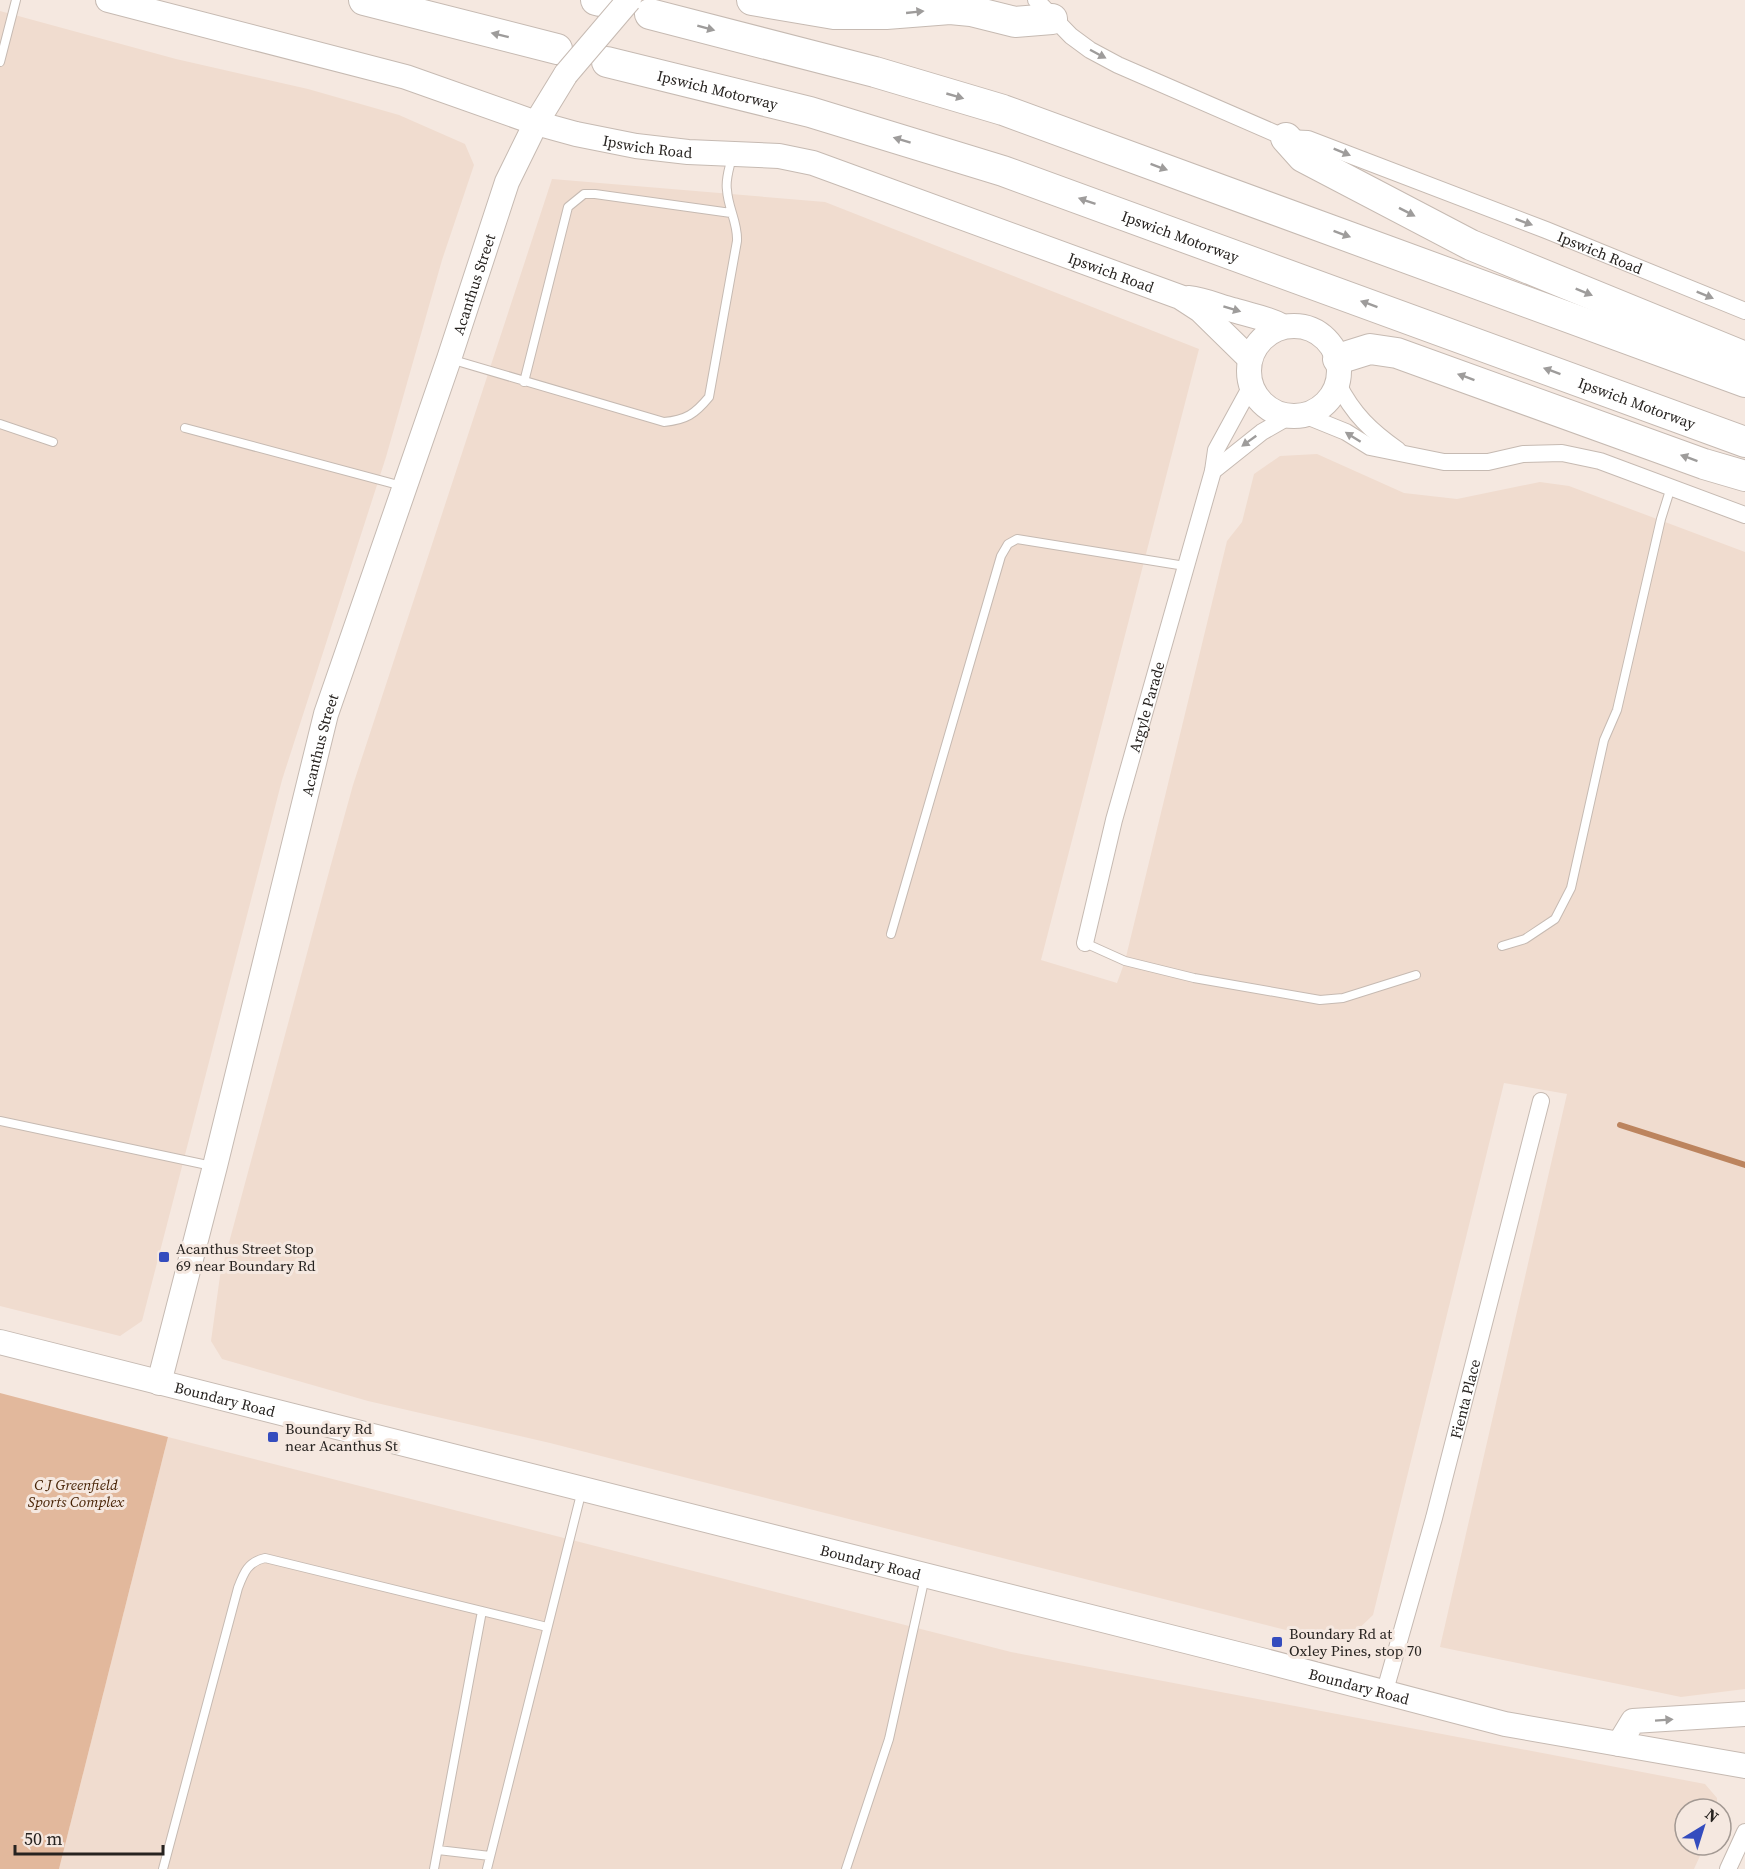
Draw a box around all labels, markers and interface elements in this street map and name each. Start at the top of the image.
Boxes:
one-way arrow [906,7,925,17]
one-way arrow [697,24,715,34]
one-way arrow [491,29,509,39]
one-way arrow [1090,50,1107,59]
street label: Ipswich Motorway [655,64,780,114]
one-way arrow [946,92,964,101]
street label: Ipswich Road [601,129,693,163]
one-way arrow [893,135,911,144]
one-way arrow [1333,148,1351,157]
one-way arrow [1150,162,1168,172]
one-way arrow [1078,195,1096,205]
street label: Ipswich Motorway [1119,205,1242,267]
one-way arrow [1398,207,1415,216]
one-way arrow [1515,218,1533,227]
street label: Ipswich Road [1554,225,1646,279]
one-way arrow [1333,229,1351,239]
street label: Acanthus Street [447,231,500,337]
street label: Ipswich Road [1065,247,1158,297]
one-way arrow [1575,288,1593,297]
one-way arrow [1696,291,1714,300]
one-way arrow [1360,298,1378,308]
one-way arrow [1223,305,1241,314]
one-way arrow [1543,366,1561,375]
one-way arrow [1457,372,1475,382]
street label: Ipswich Motorway [1576,372,1699,434]
one-way arrow [1345,431,1361,442]
one-way arrow [1242,434,1257,446]
one-way arrow [1680,453,1698,463]
street label: Argyle Parade [1123,659,1169,755]
street label: Acanthus Street [296,691,343,798]
place label: Acanthus Street Stop 69 near Boundary Rd [176,1238,316,1276]
marker: Acanthus Street Stop 69 near Boundary Rd [157,1250,171,1264]
street label: Fienta Place [1444,1356,1485,1441]
street label: Boundary Road [172,1376,278,1422]
place label: Boundary Rd near Acanthus St [285,1418,398,1456]
marker: Boundary Rd near Acanthus St [266,1430,280,1444]
park label: C J Greenfield Sports Complex [28,1474,125,1512]
street label: Boundary Road [818,1539,924,1584]
place label: Boundary Rd at Oxley Pines, stop 70 [1289,1623,1422,1661]
marker: Boundary Rd at Oxley Pines, stop 70 [1270,1635,1284,1649]
street label: Boundary Road [1307,1662,1412,1709]
one-way arrow [1655,1715,1674,1724]
north arrow [1673,1797,1733,1857]
text: N [1701,1803,1724,1828]
scale bar [15,1818,164,1856]
text: 50 m [24,1826,62,1851]

